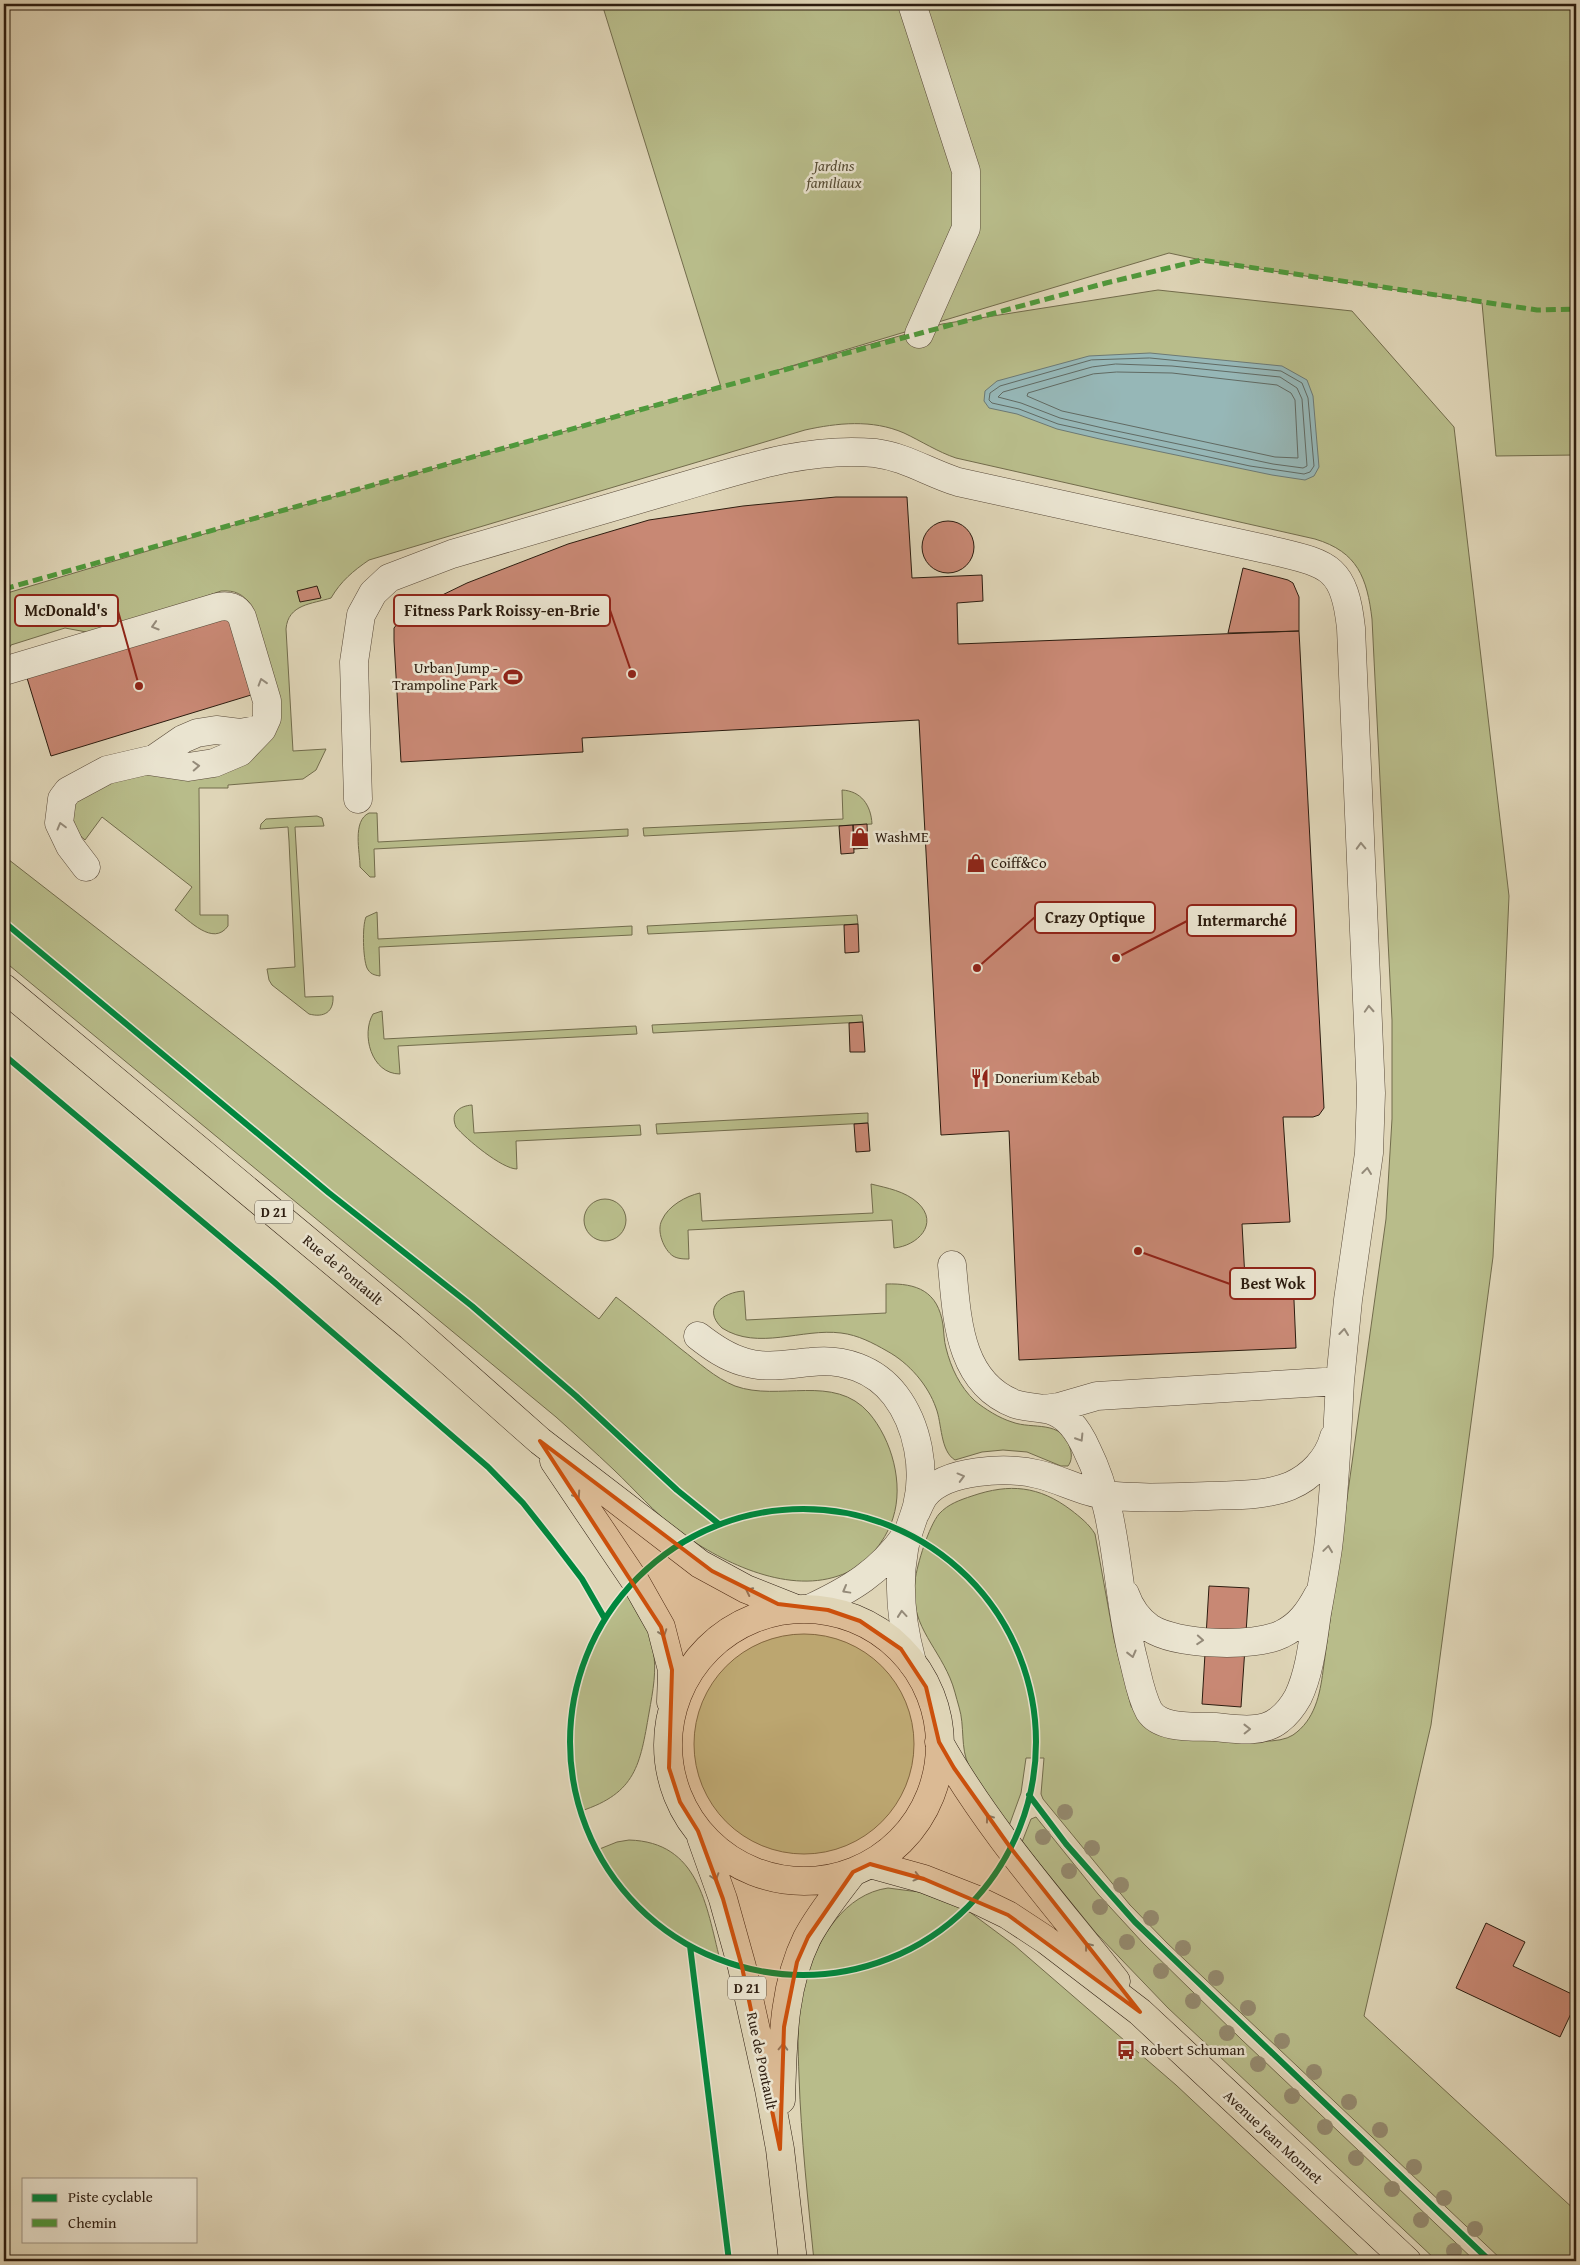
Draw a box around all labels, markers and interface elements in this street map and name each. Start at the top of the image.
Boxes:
park label: Jardins familiaux [806,155,862,193]
callout: McDonald's [15,595,118,626]
callout: Fitness Park Roissy-en-Brie [394,595,610,626]
text: McDonald's [24,598,108,622]
text: Fitness Park Roissy-en-Brie [404,598,600,622]
one-way arrow [151,620,160,630]
place label: Urban Jump - Trampoline Park [392,657,498,695]
sports icon: Urban Jump - Trampoline Park [502,666,524,688]
one-way arrow [258,678,268,686]
one-way arrow [192,761,200,772]
one-way arrow [56,822,67,831]
shop icon: WashME [849,826,871,848]
place label: WashME [875,826,929,847]
one-way arrow [1355,842,1366,850]
shop icon: Coiff&Co [965,852,987,874]
place label: Coiff&Co [991,852,1047,873]
callout: Crazy Optique [1035,902,1155,933]
text: Crazy Optique [1045,905,1145,929]
callout: Intermarché [1187,905,1296,936]
text: Intermarché [1197,908,1287,932]
one-way arrow [1363,1005,1374,1013]
restaurant icon: Donerium Kebab [969,1067,991,1089]
place label: Donerium Kebab [995,1067,1100,1088]
one-way arrow [1361,1167,1371,1175]
road number: D 21 [255,1200,293,1224]
street label: Rue de Pontault [298,1230,389,1310]
callout: Best Wok [1230,1268,1315,1299]
text: Best Wok [1241,1271,1306,1295]
one-way arrow [1338,1328,1349,1336]
one-way arrow [1074,1432,1084,1441]
one-way arrow [956,1472,964,1482]
one-way arrow [571,1490,580,1499]
one-way arrow [1322,1545,1332,1553]
one-way arrow [843,1583,852,1593]
one-way arrow [745,1586,754,1597]
one-way arrow [897,1610,908,1618]
one-way arrow [657,1628,667,1637]
one-way arrow [1196,1635,1204,1646]
one-way arrow [1126,1650,1137,1659]
one-way arrow [1244,1724,1252,1734]
one-way arrow [986,1814,995,1824]
one-way arrow [912,1871,920,1881]
one-way arrow [710,1872,720,1880]
one-way arrow [1086,1943,1094,1952]
road number: D 21 [728,1976,766,2000]
street label: Rue de Pontault [742,2010,783,2112]
bus stop icon: Robert Schuman [1115,2039,1137,2061]
place label: Robert Schuman [1141,2039,1246,2060]
one-way arrow [778,2043,788,2051]
street label: Avenue Jean Monnet [1219,2085,1328,2189]
legend [22,2178,198,2242]
text: Piste cyclable [68,2186,153,2207]
text: Chemin [68,2212,117,2233]

